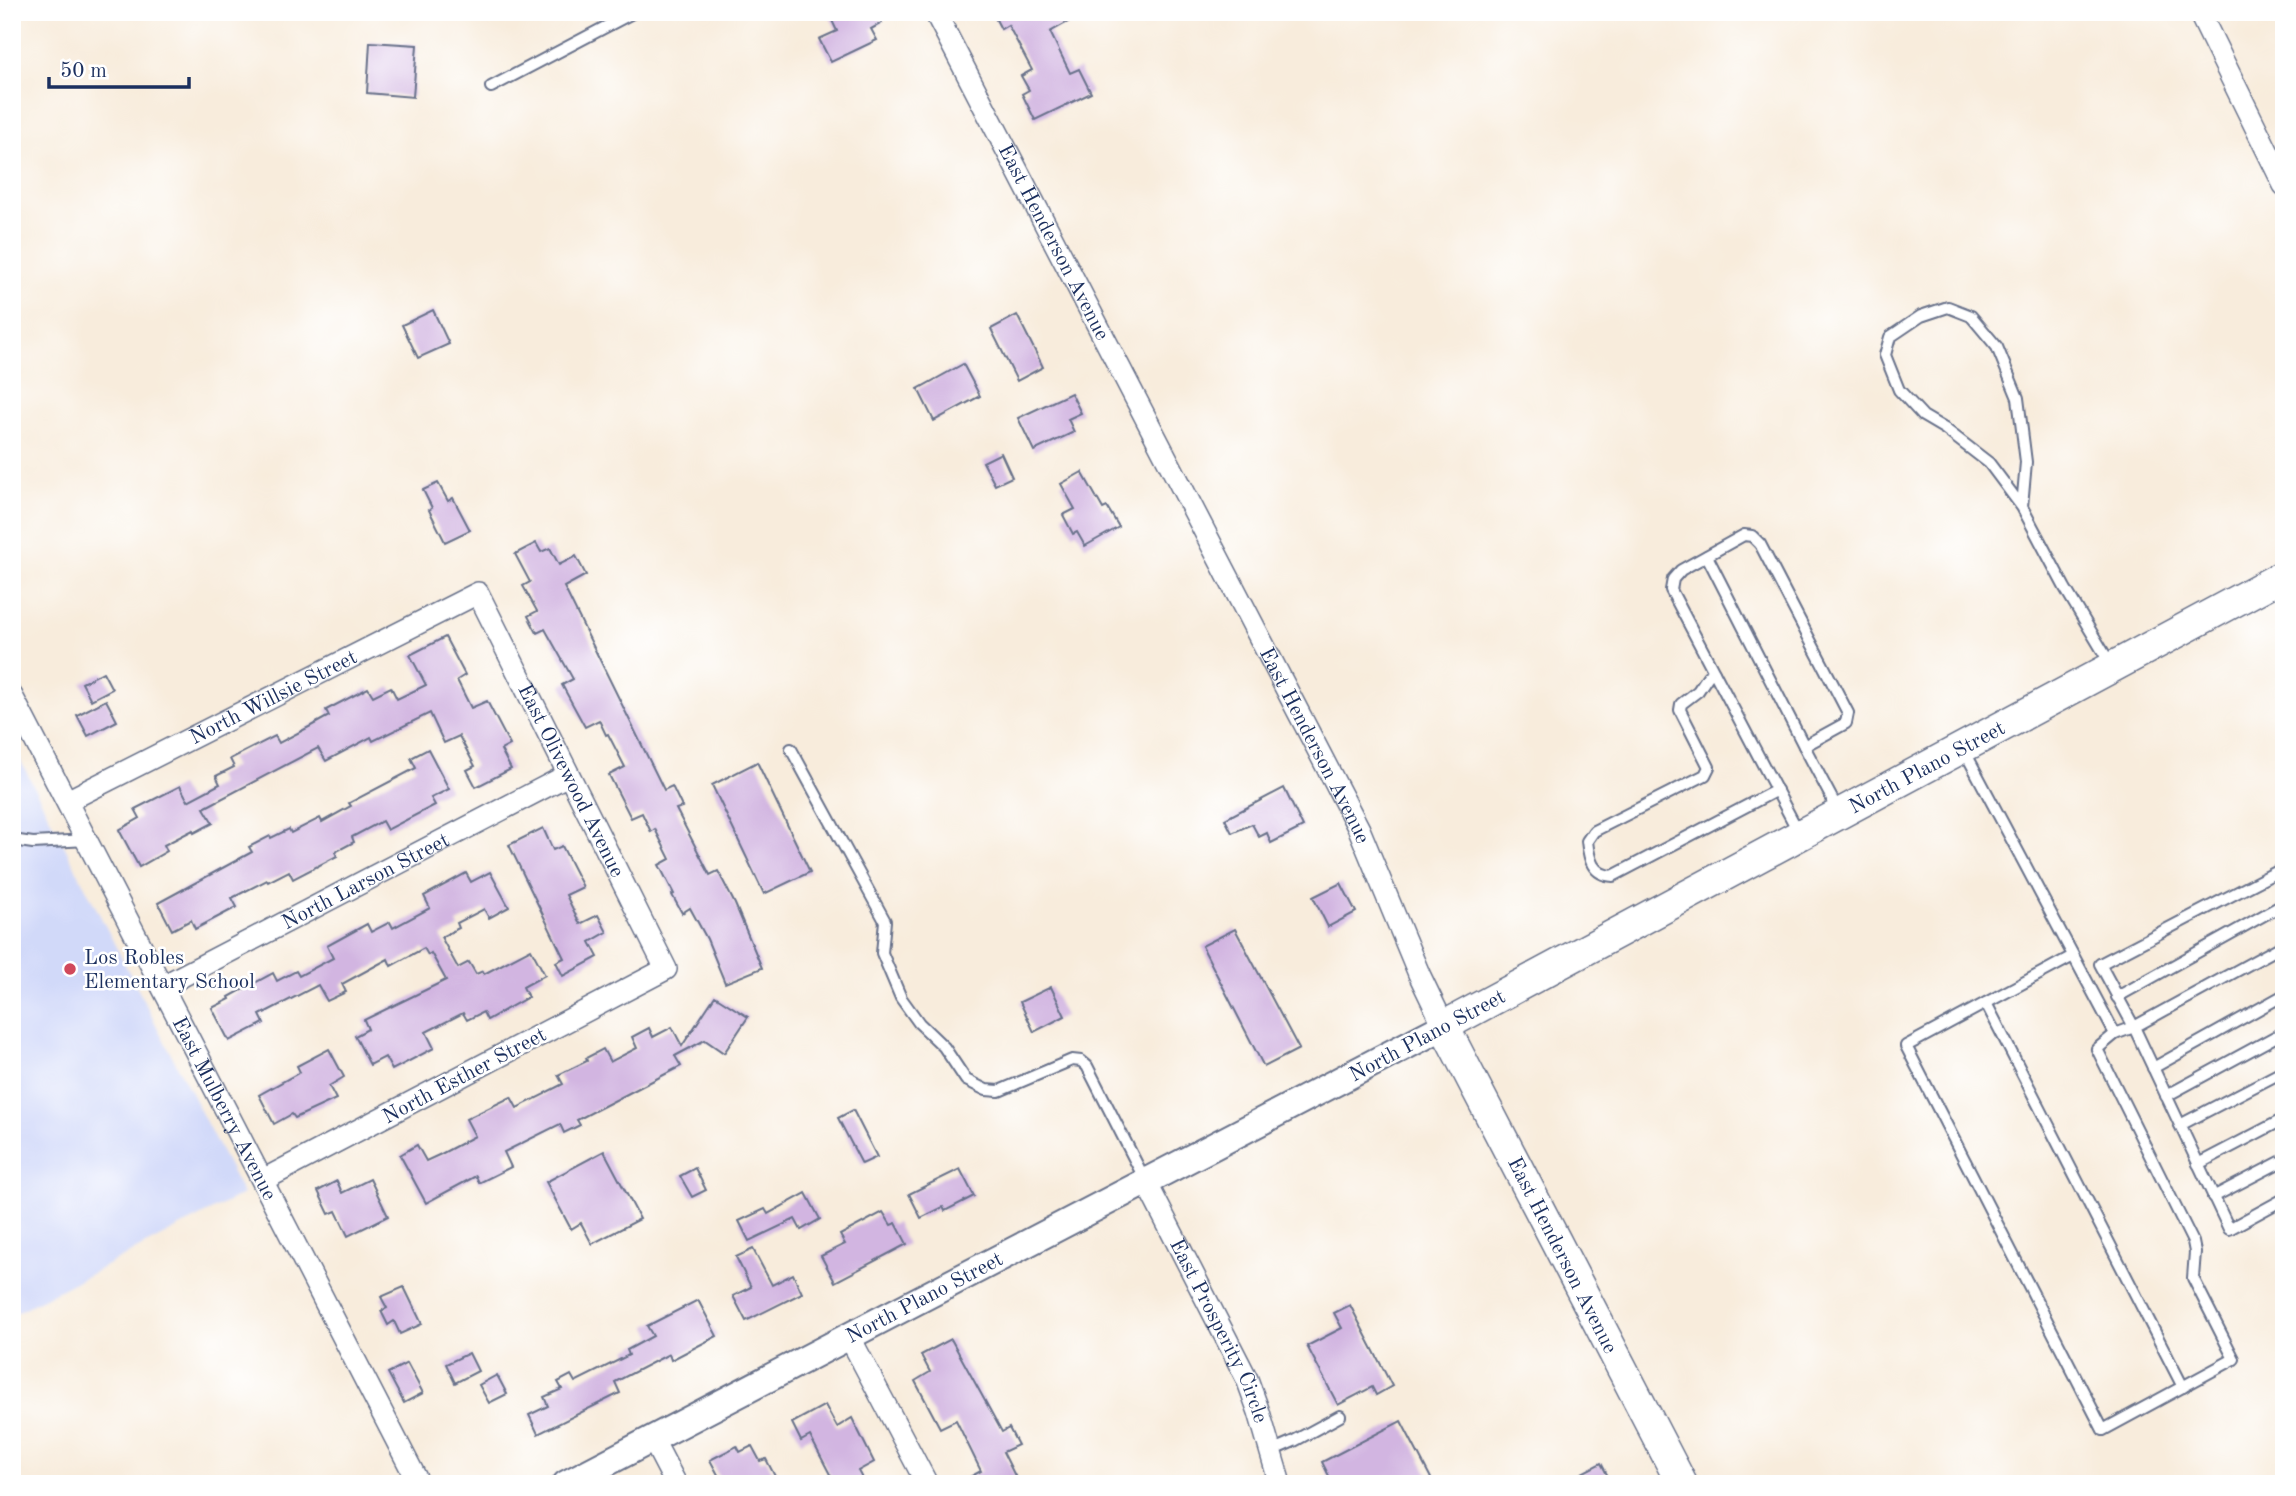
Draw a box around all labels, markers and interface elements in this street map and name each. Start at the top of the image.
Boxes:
scale bar [49,46,189,90]
text: 50 m [60,61,107,82]
street label: East Henderson Avenue [994,141,1112,344]
street label: East Henderson Avenue [1255,644,1373,847]
street label: North Willsie Street [187,647,361,749]
street label: East Olivewood Avenue [513,681,627,881]
street label: North Plano Street [1846,718,2009,818]
street label: North Larson Street [279,830,453,934]
place label: Los Robles Elementary School [84,948,255,993]
marker: Los Robles Elementary School [62,961,78,977]
street label: North Plano Street [1346,986,1509,1086]
street label: East Mulberry Avenue [168,1014,280,1204]
street label: North Esther Street [379,1024,550,1128]
street label: East Henderson Avenue [1503,1154,1620,1357]
street label: East Prosperity Circle [1165,1236,1271,1425]
street label: North Plano Street [843,1249,1007,1348]

